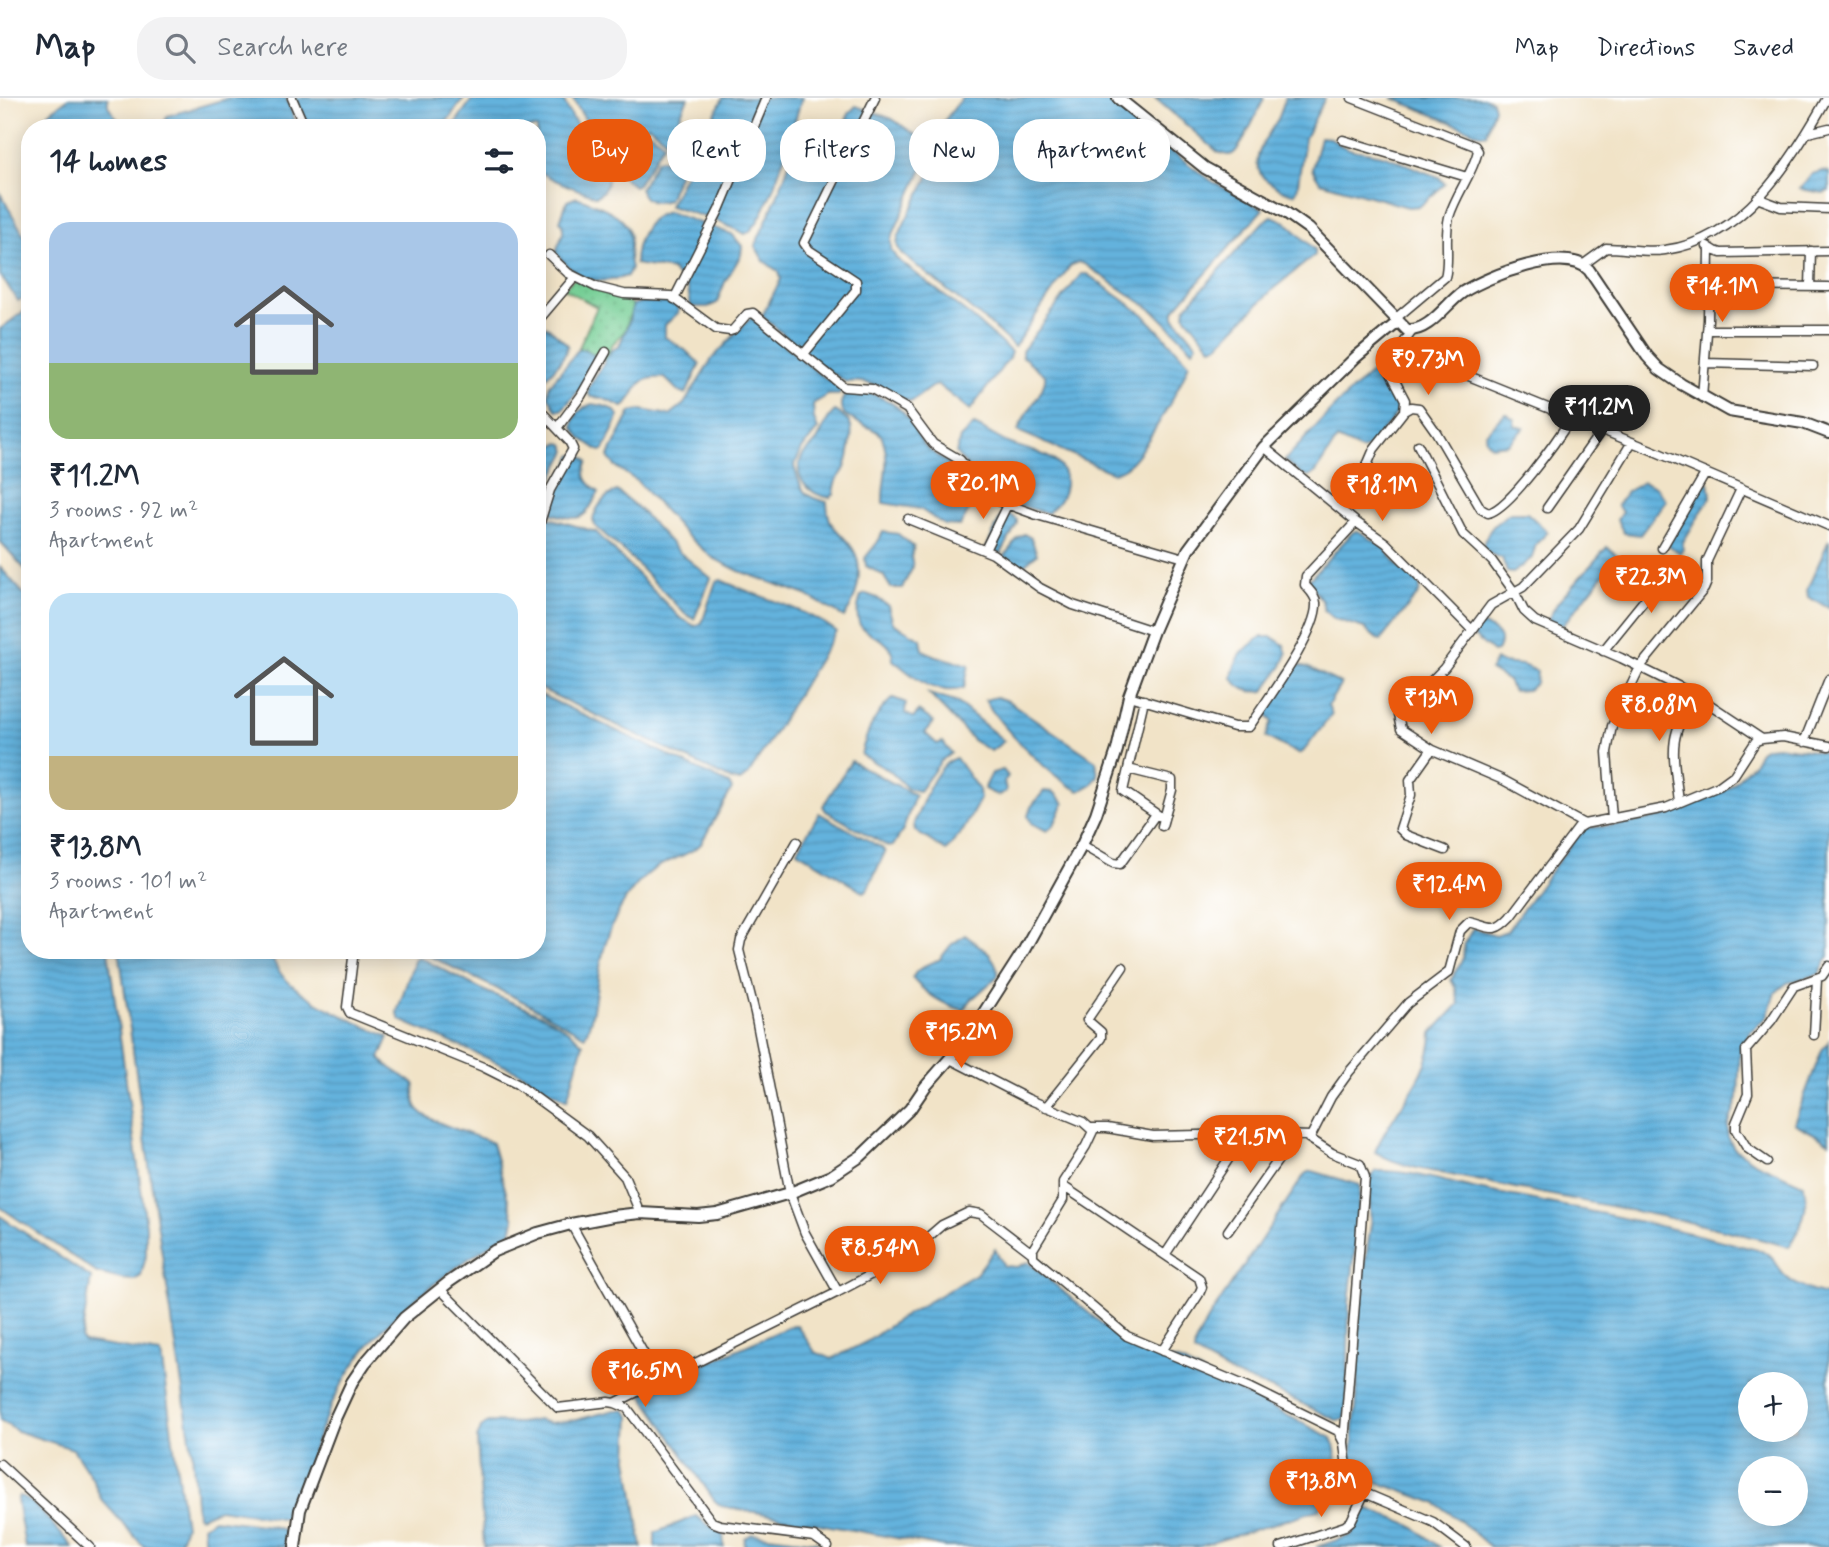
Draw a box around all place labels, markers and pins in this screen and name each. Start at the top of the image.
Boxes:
pin: ₹14.1M [1665,264,1779,324]
pin: ₹9.73M [1371,338,1485,397]
pin: ₹11.2M [1542,386,1656,445]
pin: ₹20.1M [926,462,1040,521]
pin: ₹18.1M [1325,464,1439,523]
pin: ₹22.3M [1594,556,1708,615]
pin: ₹13M [1390,676,1472,736]
pin: ₹8.08M [1602,684,1716,743]
pin: ₹12.4M [1392,862,1506,922]
pin: ₹15.2M [904,1010,1018,1070]
pin: ₹21.5M [1193,1116,1307,1175]
pin: ₹8.54M [823,1226,937,1286]
pin: ₹16.5M [588,1350,702,1409]
pin: ₹13.8M [1264,1460,1378,1519]

